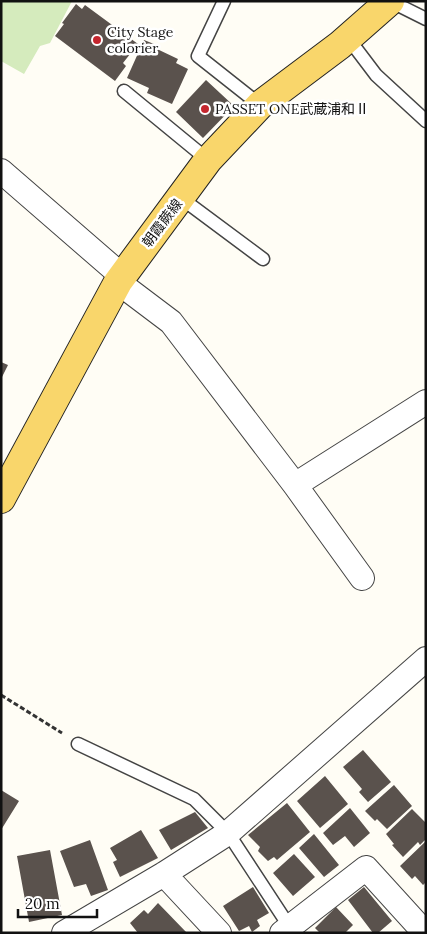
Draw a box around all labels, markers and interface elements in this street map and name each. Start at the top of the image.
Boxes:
place label: City Stage colorier [107,23,174,57]
marker: City Stage colorier [91,34,103,46]
place label: PASSET ONE武蔵浦和Ⅱ [215,100,369,118]
marker: PASSET ONE武蔵浦和Ⅱ [199,103,211,115]
street label: 朝霞蕨線 [138,195,186,251]
scale bar [18,886,96,918]
text: 20 m [25,894,60,913]

